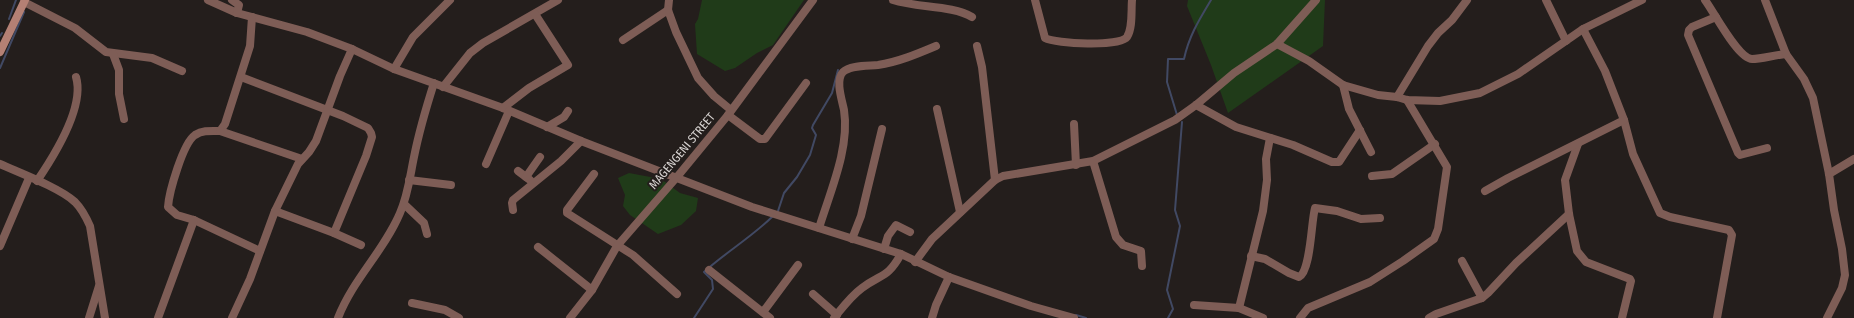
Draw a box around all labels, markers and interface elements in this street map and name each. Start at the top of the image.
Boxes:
street label: MAGENGENI STREET [646,110,718,192]

